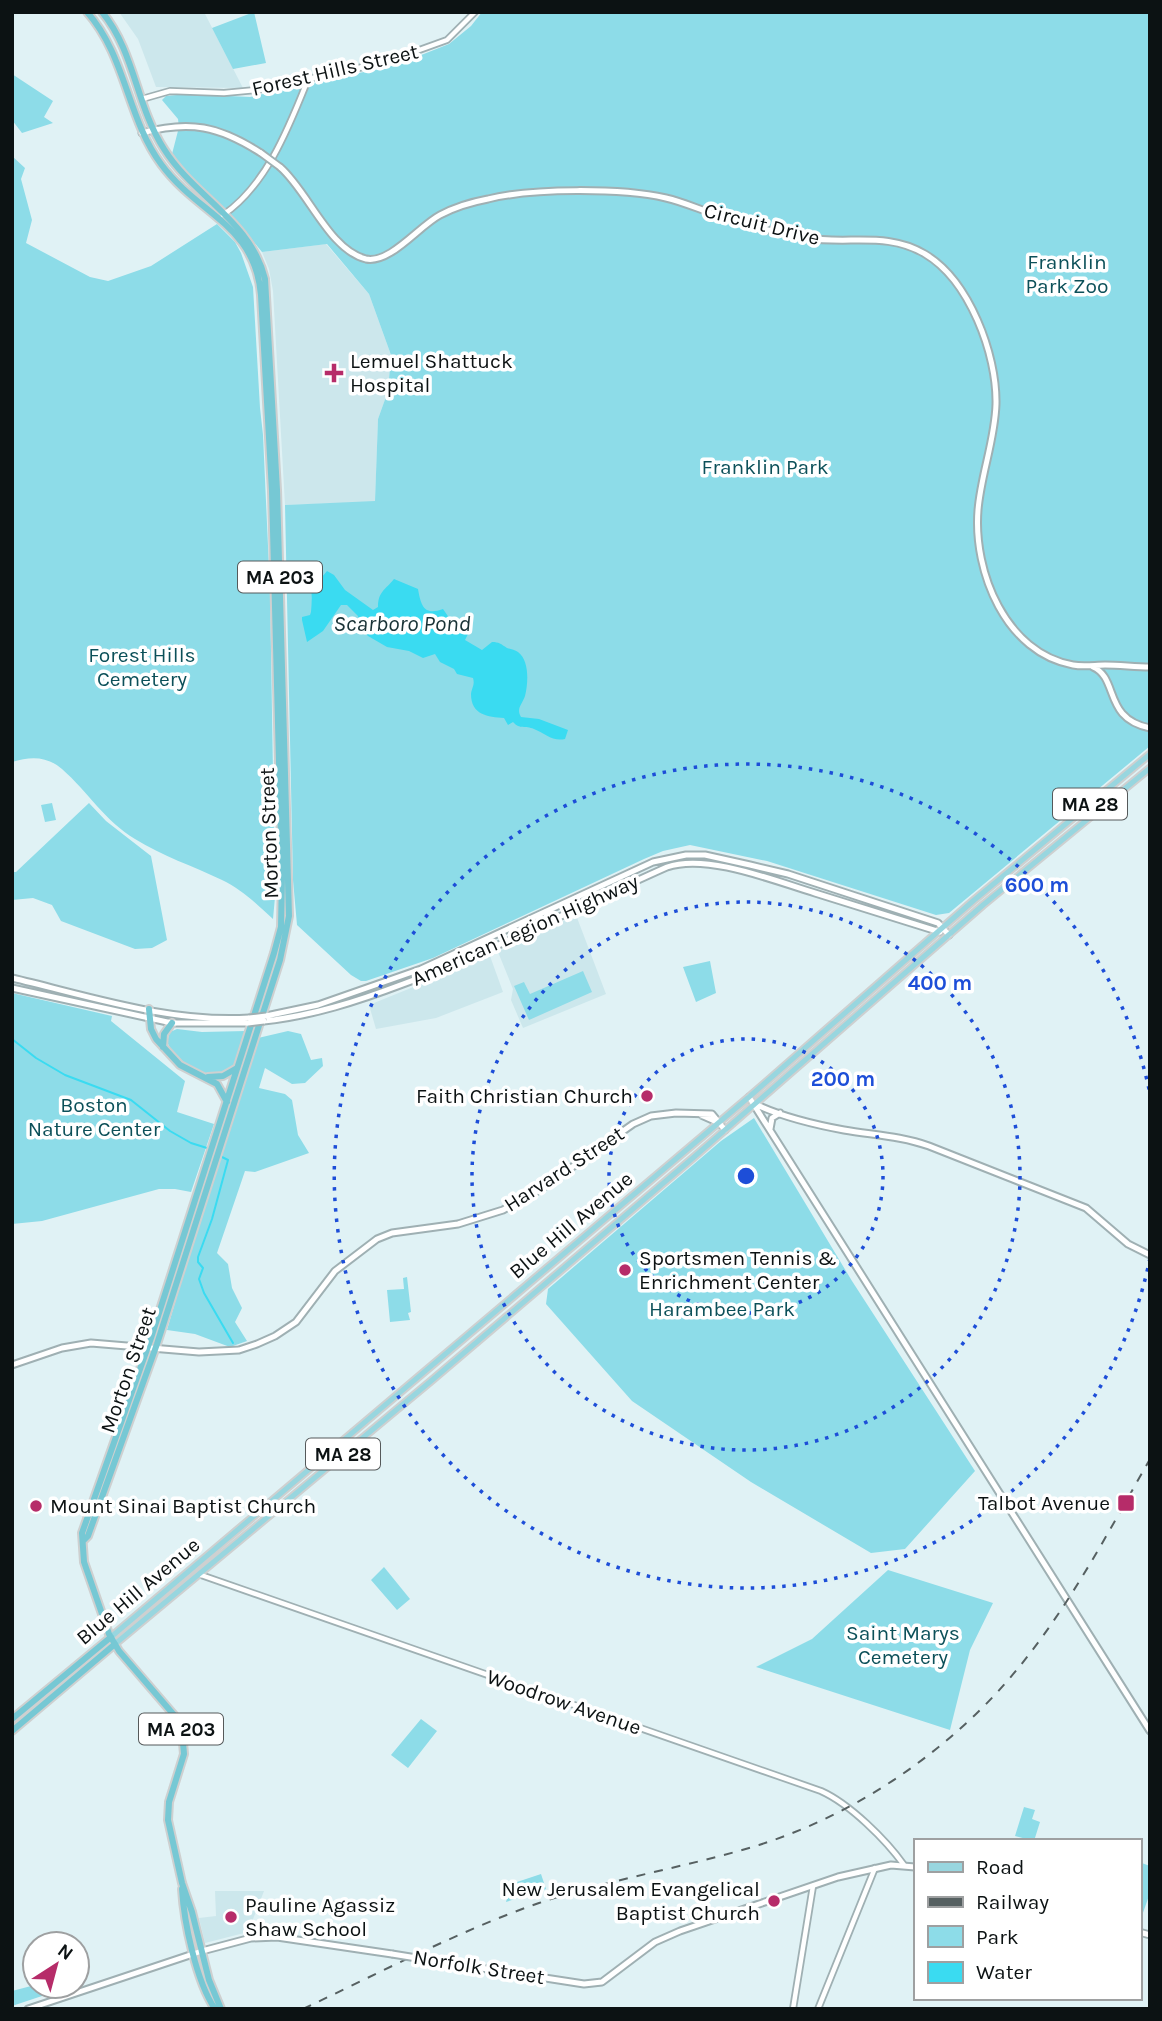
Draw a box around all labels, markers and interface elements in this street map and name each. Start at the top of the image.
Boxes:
street label: Forest Hills Street [250,39,421,101]
street label: Circuit Drive [702,198,822,250]
park label: Franklin Park Zoo [1026,250,1108,298]
place label: Lemuel Shattuck Hospital [350,349,513,397]
marker: Lemuel Shattuck Hospital [324,363,344,383]
park label: Franklin Park [701,455,829,479]
road number: MA 203 [238,562,322,592]
water label: Scarboro Pond [333,610,471,637]
park label: Forest Hills Cemetery [88,643,196,691]
street label: Morton Street [255,767,283,899]
road number: MA 28 [1053,789,1127,820]
street label: American Legion Highway [408,869,642,991]
text: 600 m [1005,873,1069,897]
text: 400 m [908,971,972,995]
text: 200 m [811,1067,875,1091]
place label: Faith Christian Church [416,1084,633,1108]
marker: Faith Christian Church [639,1088,655,1104]
park label: Boston Nature Center [28,1093,161,1141]
street label: Harvard Street [500,1121,628,1217]
centre of rings [734,1164,758,1188]
street label: Blue Hill Avenue [504,1166,638,1284]
place label: Sportsmen Tennis & Enrichment Center [639,1246,837,1294]
marker: Sportsmen Tennis & Enrichment Center [617,1262,633,1278]
park label: Harambee Park [649,1297,795,1321]
street label: Morton Street [95,1304,161,1436]
road number: MA 28 [306,1438,380,1470]
place label: Talbot Avenue [978,1491,1110,1515]
marker: Talbot Avenue [1116,1493,1136,1513]
place label: Mount Sinai Baptist Church [50,1494,316,1518]
marker: Mount Sinai Baptist Church [28,1498,44,1514]
street label: Blue Hill Avenue [71,1532,205,1650]
park label: Saint Marys Cemetery [846,1621,960,1669]
street label: Woodrow Avenue [484,1664,644,1740]
road number: MA 203 [139,1714,223,1744]
legend [914,1839,1141,2000]
text: Road [976,1855,1024,1879]
place label: New Jerusalem Evangelical Baptist Church [502,1877,760,1925]
text: Railway [976,1890,1049,1914]
place label: Pauline Agassiz Shaw School [245,1893,395,1941]
marker: New Jerusalem Evangelical Baptist Church [766,1893,782,1909]
marker: Pauline Agassiz Shaw School [223,1909,239,1925]
text: Park [976,1925,1019,1949]
north arrow [21,1930,91,2000]
text: N [53,1939,77,1965]
street label: Norfolk Street [412,1945,546,1989]
text: Water [976,1960,1032,1984]

